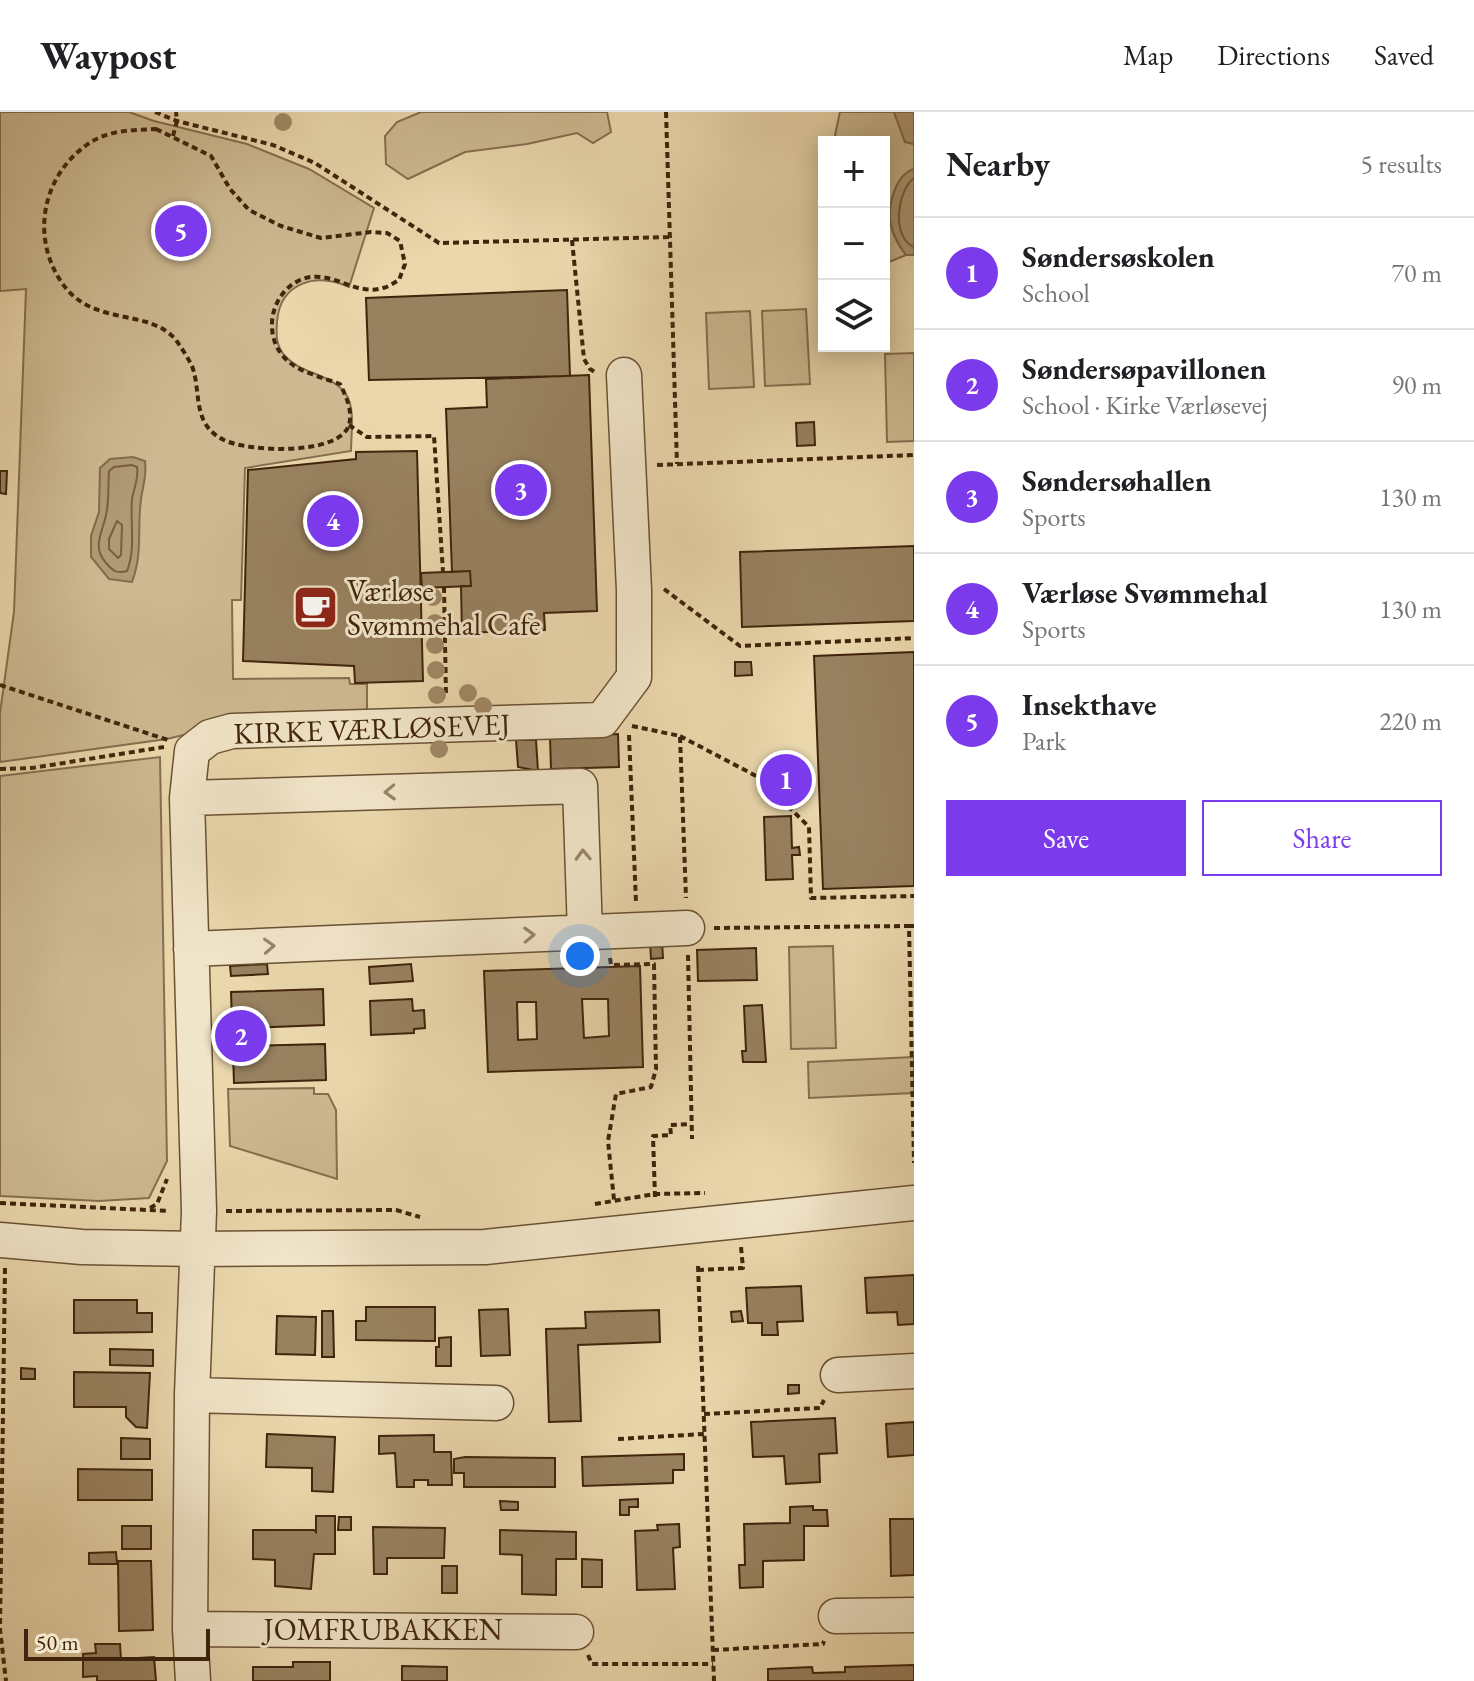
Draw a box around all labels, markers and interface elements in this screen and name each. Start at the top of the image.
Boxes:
text: Waypost [40,31,177,80]
text: Map [1123,37,1173,73]
text: Directions [1217,37,1330,73]
text: Saved [1374,37,1434,73]
map controls [818,136,890,352]
button: + [818,136,890,208]
text: Nearby [946,142,1050,186]
text: 5 results [1361,147,1442,181]
pin: 5 [155,201,207,261]
button: − [818,208,890,280]
text: Søndersøskolen [1022,237,1215,276]
text: 1 [965,256,979,290]
text: 70 m [1392,256,1442,290]
text: School [1022,276,1090,310]
button: layers [818,280,890,352]
text: Søndersøpavillonen [1022,349,1266,388]
text: 2 [965,368,979,402]
text: 90 m [1392,368,1442,402]
text: School · Kirke Værløsevej [1022,388,1268,422]
pin: 3 [495,460,547,520]
text: Søndersøhallen [1022,461,1212,500]
text: 3 [965,480,979,514]
text: 130 m [1379,480,1442,514]
pin: 4 [307,491,359,551]
text: Sports [1022,500,1086,534]
place label: Værløse Svømmehal Cafe [347,571,541,644]
text: Værløse Svømmehal [1022,573,1268,612]
cafe icon: Værløse Svømmehal Cafe [292,584,340,632]
text: 4 [965,592,979,626]
text: 130 m [1379,592,1442,626]
text: Sports [1022,612,1086,646]
text: Insekthave [1022,685,1157,724]
street label: KIRKE VÆRLØSEVEJ [233,704,511,753]
text: 5 [965,704,979,738]
text: 220 m [1379,704,1442,738]
text: Park [1022,724,1066,758]
pin: 1 [760,750,812,810]
one-way arrow [383,783,396,800]
button: Save [946,800,1186,876]
button: Share [1202,800,1442,876]
one-way arrow [574,848,591,861]
one-way arrow [523,927,536,944]
your location [560,936,600,976]
one-way arrow [263,938,276,955]
pin: 2 [215,1006,267,1066]
street label: JOMFRUBAKKEN [261,1610,503,1649]
scale bar [24,1625,210,1661]
text: 50 m [36,1628,79,1657]

